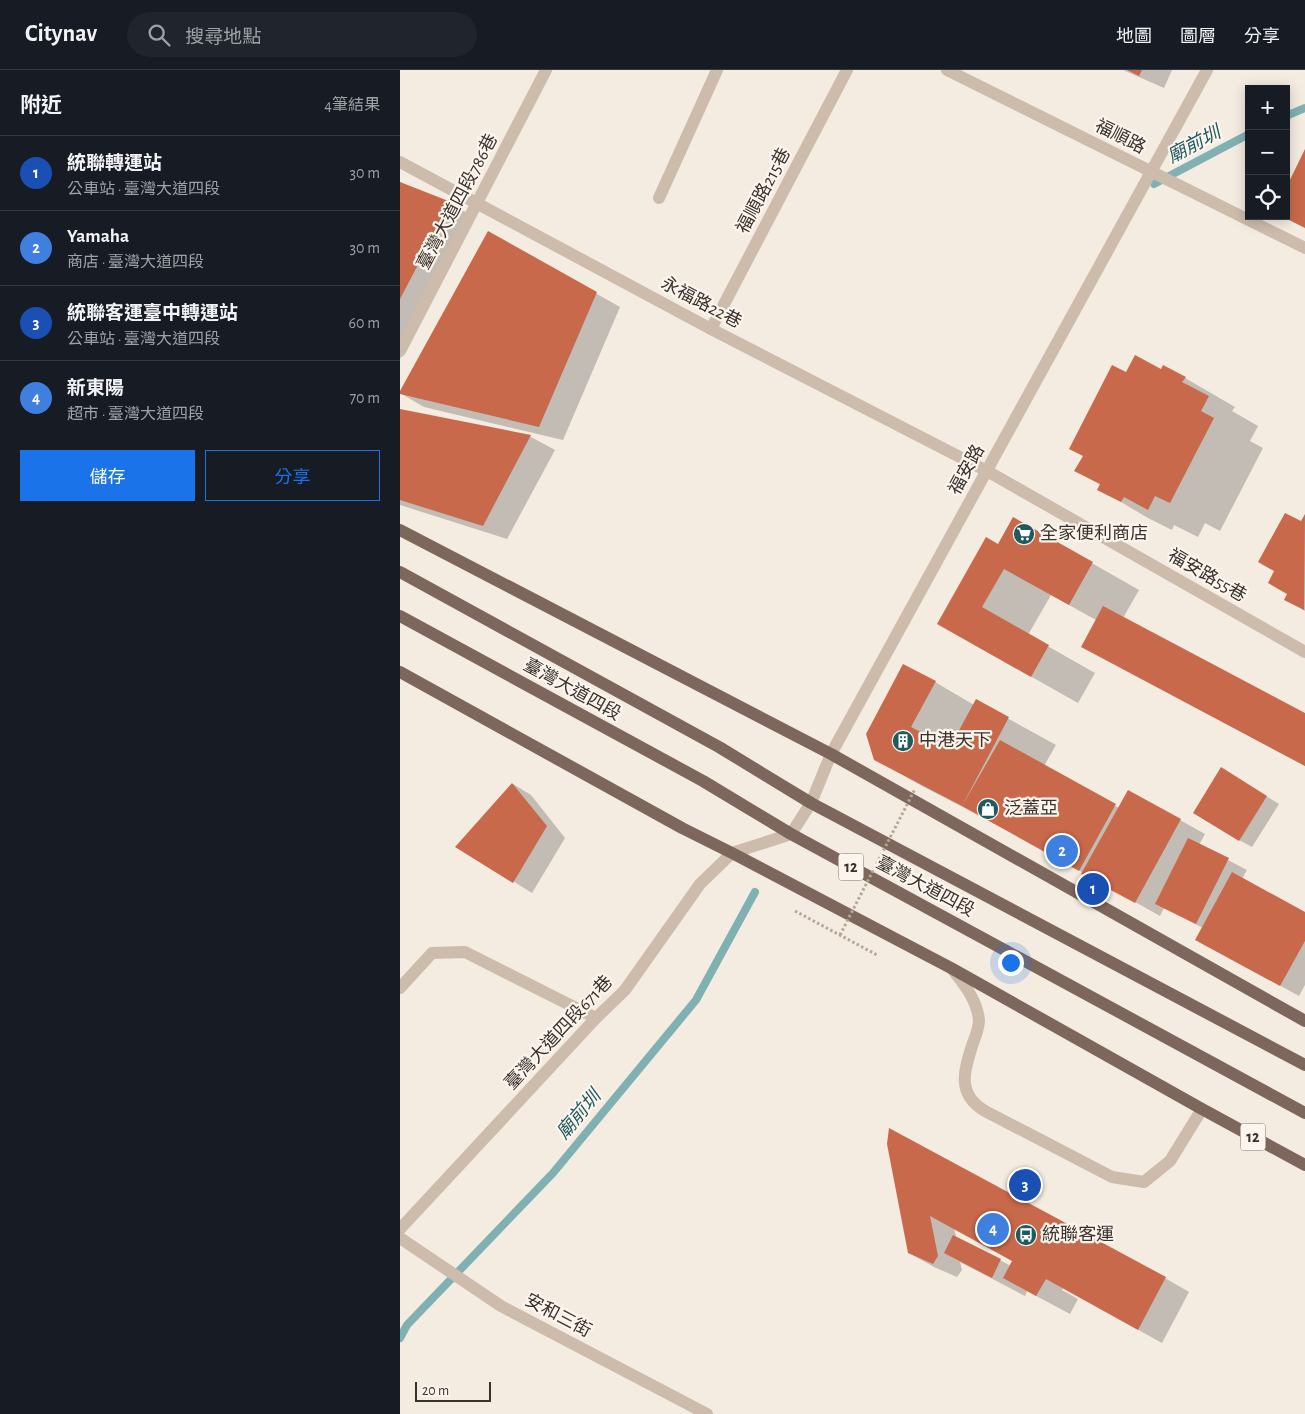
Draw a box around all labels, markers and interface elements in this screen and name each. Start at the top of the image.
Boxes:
search box [127,12,477,57]
icon: search [145,21,173,49]
text: Citynav [25,22,97,46]
text: 搜尋地點 [185,28,261,47]
text: 地圖 [1116,28,1152,46]
text: 圖層 [1180,28,1216,46]
text: 分享 [1244,28,1280,46]
map controls [1245,85,1290,220]
button: + [1245,85,1290,130]
text: 附近 [20,95,62,116]
text: 4筆結果 [324,97,380,113]
street label: 福順路 [1092,115,1149,157]
water label: 廟前圳 [1163,120,1226,167]
street label: 臺灣大道四段786巷 [413,130,501,273]
button: − [1245,130,1290,175]
street label: 福順路215巷 [732,144,794,237]
text: 統聯轉運站 [67,154,162,173]
text: 1 [33,165,39,181]
text: 30 m [350,165,380,181]
button: locate [1245,175,1290,220]
text: 公車站 · 臺灣大道四段 [67,181,220,197]
text: Yamaha [67,227,129,246]
text: 2 [32,240,40,256]
text: 30 m [350,240,380,256]
text: 商店 · 臺灣大道四段 [67,254,204,270]
street label: 永福路22巷 [658,273,745,332]
text: 統聯客運臺中轉運站 [67,304,238,323]
text: 3 [33,315,39,331]
text: 60 m [349,315,380,331]
text: 公車站 · 臺灣大道四段 [67,331,220,347]
text: 新東陽 [67,379,124,398]
text: 4 [32,390,40,406]
text: 70 m [349,390,380,406]
text: 超市 · 臺灣大道四段 [67,406,204,422]
street label: 福安路 [944,441,988,498]
button: 儲存 [20,450,195,501]
button: 分享 [205,450,380,501]
supermarket icon: 全家便利商店 [1012,522,1036,546]
place label: 全家便利商店 [1040,523,1148,543]
street label: 福安路55巷 [1165,545,1250,606]
street label: 臺灣大道四段 [520,654,625,724]
building icon: 中港天下 [891,729,915,753]
place label: 中港天下 [919,730,991,750]
shop icon: 泛蓋亞 [976,797,1000,821]
place label: 泛蓋亞 [1004,798,1058,818]
pin: 2 [1046,832,1078,870]
street label: 臺灣大道四段 [873,852,978,920]
road number: 12 [838,854,864,880]
pin: 1 [1077,870,1109,908]
your location [998,950,1024,976]
street label: 臺灣大道四段671巷 [500,971,616,1093]
water label: 廟前圳 [552,1083,607,1143]
road number: 12 [1240,1124,1266,1150]
pin: 3 [1009,1166,1041,1204]
pin: 4 [977,1210,1009,1248]
bus stop icon: 統聯客運 [1014,1223,1038,1247]
place label: 統聯客運 [1042,1224,1114,1244]
street label: 安和三街 [522,1289,595,1341]
scale bar [415,1379,491,1402]
text: 20 m [422,1384,449,1398]

